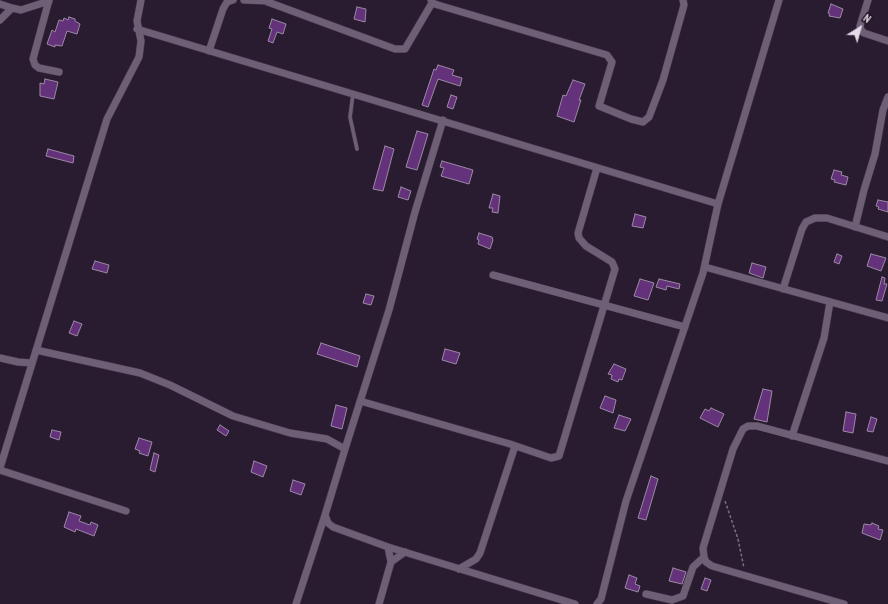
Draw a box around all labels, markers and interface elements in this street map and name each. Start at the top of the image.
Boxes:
north arrow [840,8,880,48]
text: N [861,11,874,26]

